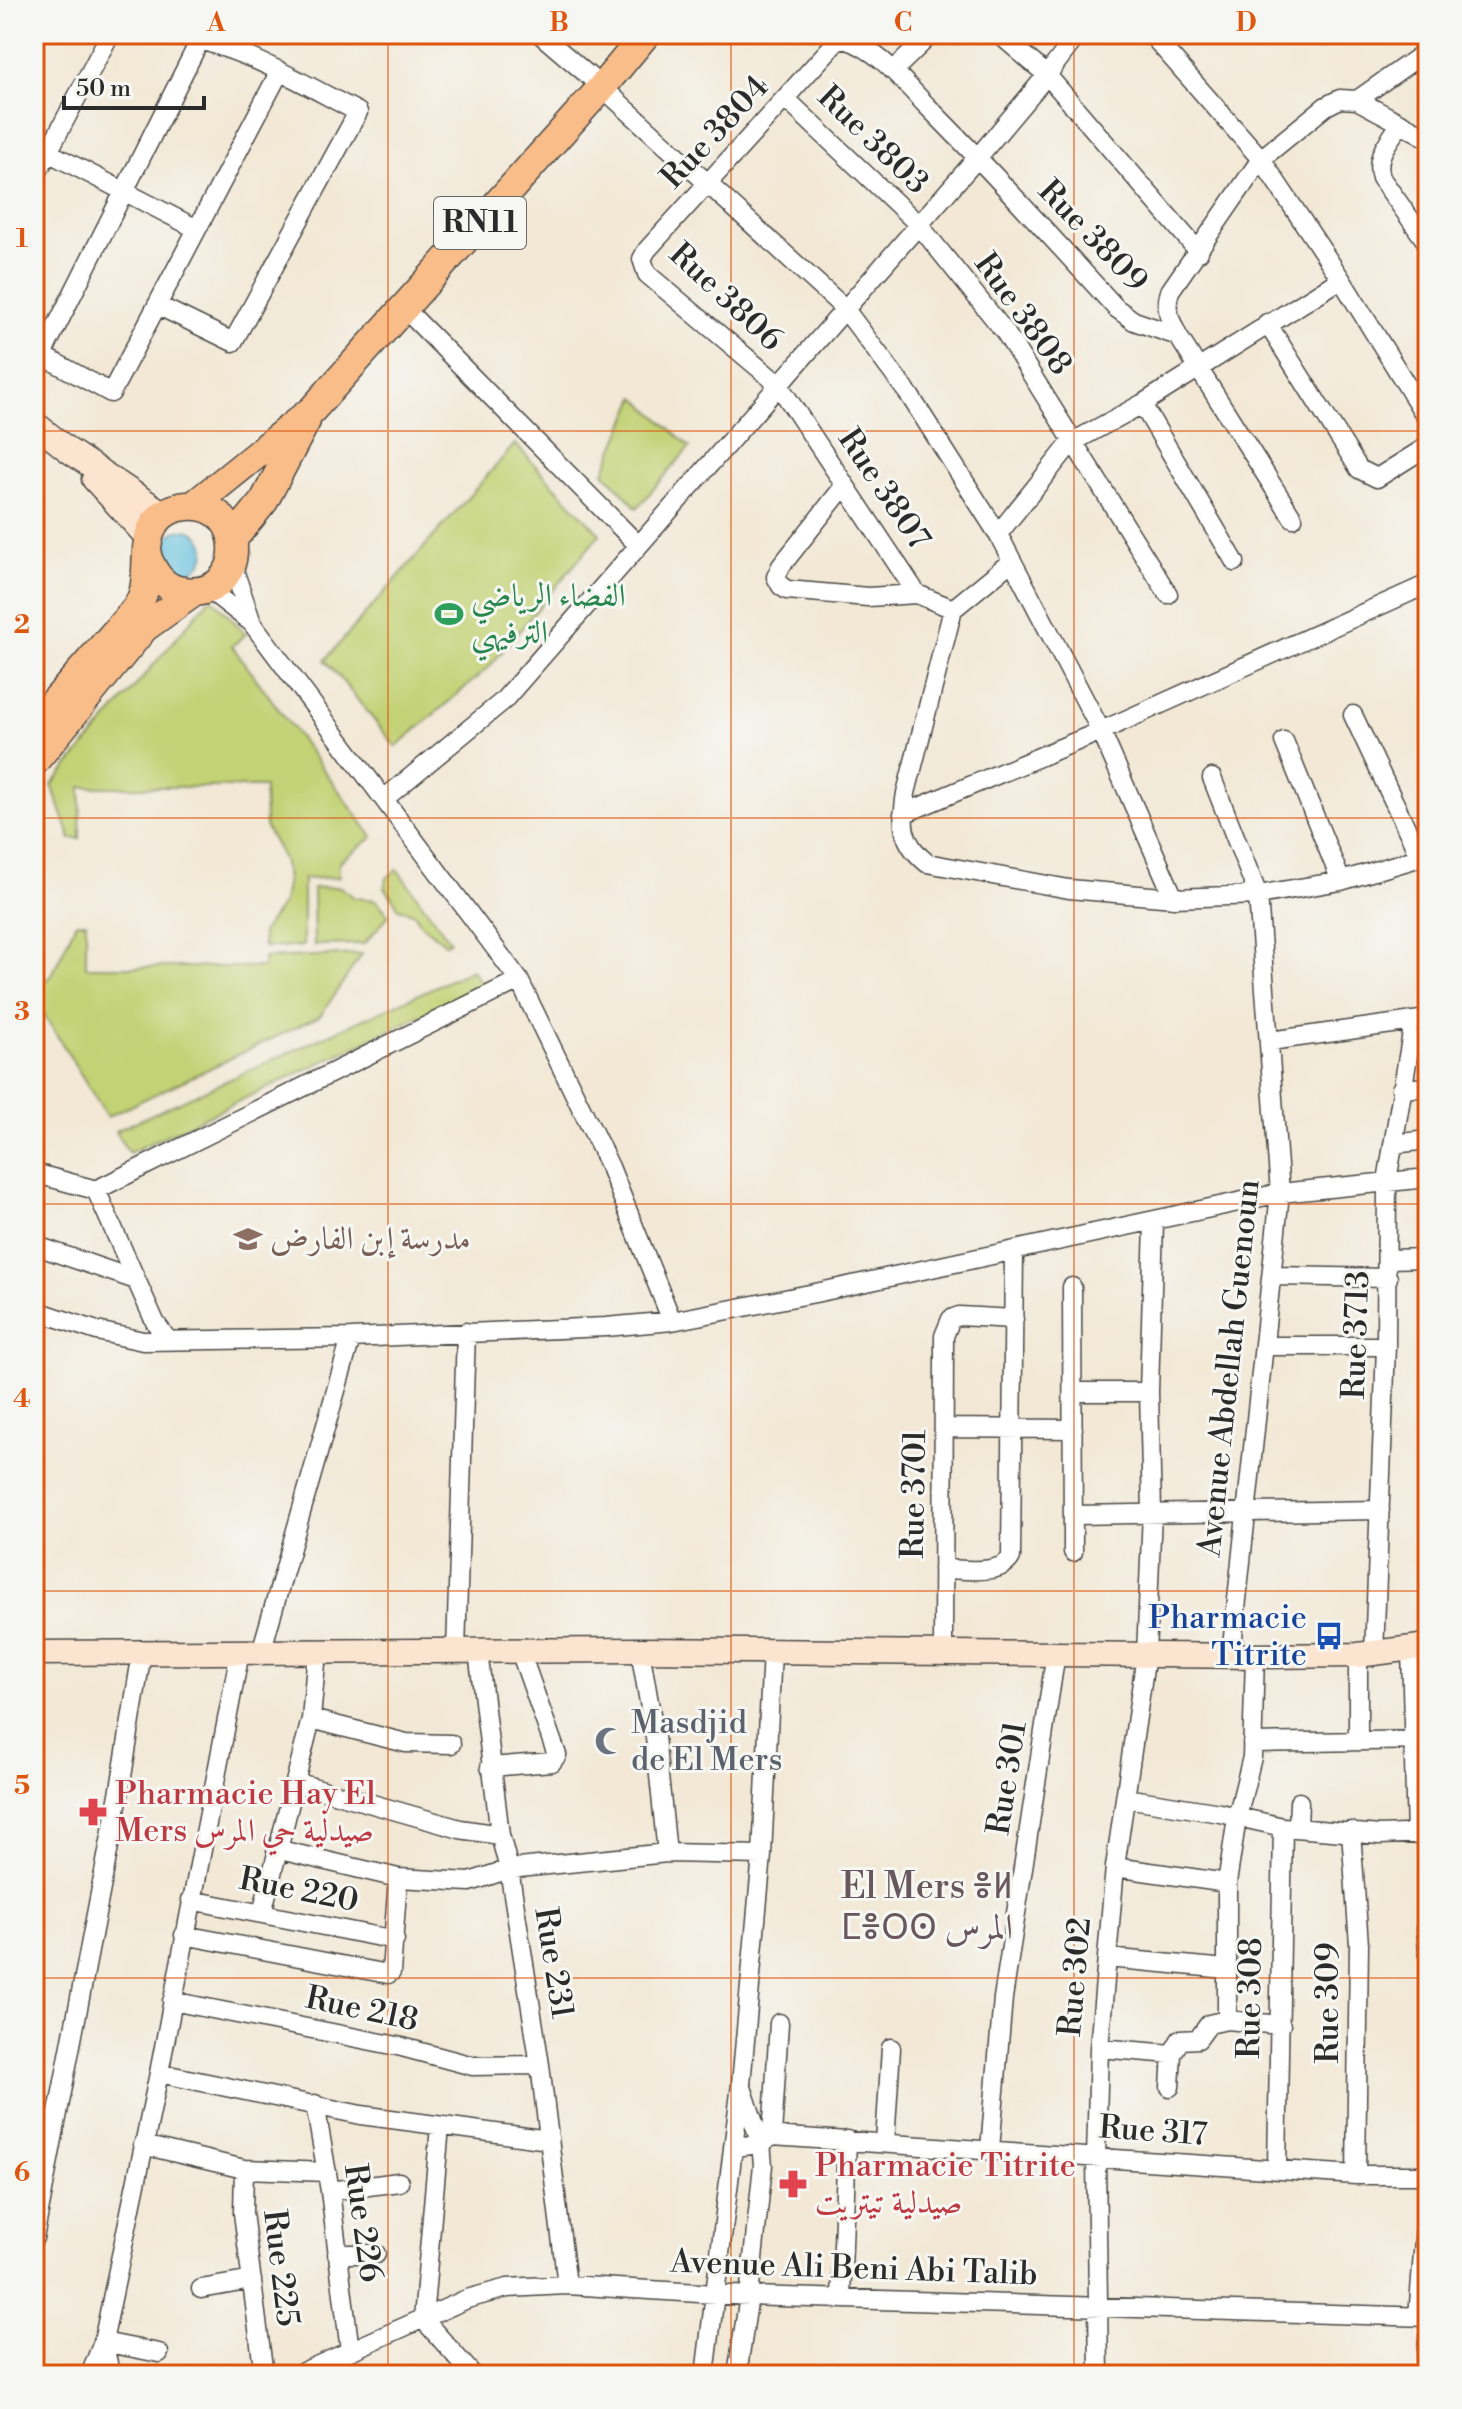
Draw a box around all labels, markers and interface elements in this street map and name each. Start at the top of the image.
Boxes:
text: A [206,7,226,39]
text: B [549,7,569,39]
text: C [894,7,912,39]
text: D [1236,7,1256,39]
scale bar [64,60,204,110]
street label: Rue 3804 [652,67,778,197]
text: 50 m [76,74,131,104]
street label: Rue 3803 [809,77,937,203]
street label: Rue 3809 [1030,171,1156,301]
road number: RN11 [434,197,526,249]
text: 1 [16,223,29,255]
street label: Rue 3806 [661,234,791,360]
street label: Rue 3808 [965,245,1081,383]
street label: Rue 3807 [829,421,939,557]
place label: الفضاء الرياضي الترفيهي [471,576,626,662]
sports icon: الفضاء الرياضي الترفيهي [434,599,464,629]
text: 2 [14,609,30,641]
text: 3 [14,996,30,1028]
street label: Avenue Abdellah Guenoun [1189,1177,1269,1560]
place label: مدرسة إبن الفارض [270,1219,471,1259]
school or university icon: مدرسة إبن الفارض [233,1224,263,1254]
street label: Rue 3713 [1334,1270,1378,1400]
text: 4 [13,1383,31,1415]
street label: Rue 3701 [893,1429,935,1559]
place label: Pharmacie Titrite [1148,1598,1307,1675]
bus stop icon: Pharmacie Titrite [1314,1621,1344,1651]
place label: Masdjid de El Mers [631,1703,782,1780]
street label: Rue 301 [978,1718,1036,1838]
mosque icon: Masdjid de El Mers [594,1726,624,1756]
text: 5 [14,1770,30,1802]
place label: Pharmacie Hay El Mers صيدلية حي المرس [115,1774,376,1856]
pharmacy icon: Pharmacie Hay El Mers صيدلية حي المرس [78,1797,108,1827]
street label: Rue 220 [236,1859,362,1921]
district label: El Mers ⴻⵍ ⵎⴻⵔⵙ المرس [841,1865,1013,1951]
street label: Rue 231 [525,1905,583,2022]
street label: Rue 302 [1050,1916,1100,2038]
street label: Rue 308 [1229,1937,1271,2059]
street label: Rue 309 [1308,1942,1348,2064]
street label: Rue 218 [302,1978,422,2040]
street label: Rue 317 [1098,2107,1208,2155]
place label: Pharmacie Titrite صيدلية تيتريت [815,2146,1076,2223]
text: 6 [14,2157,30,2189]
street label: Rue 226 [335,2161,391,2285]
pharmacy icon: Pharmacie Titrite صيدلية تيتريت [778,2169,808,2199]
street label: Rue 225 [254,2207,308,2329]
street label: Avenue Ali Beni Abi Talib [669,2242,1038,2294]

